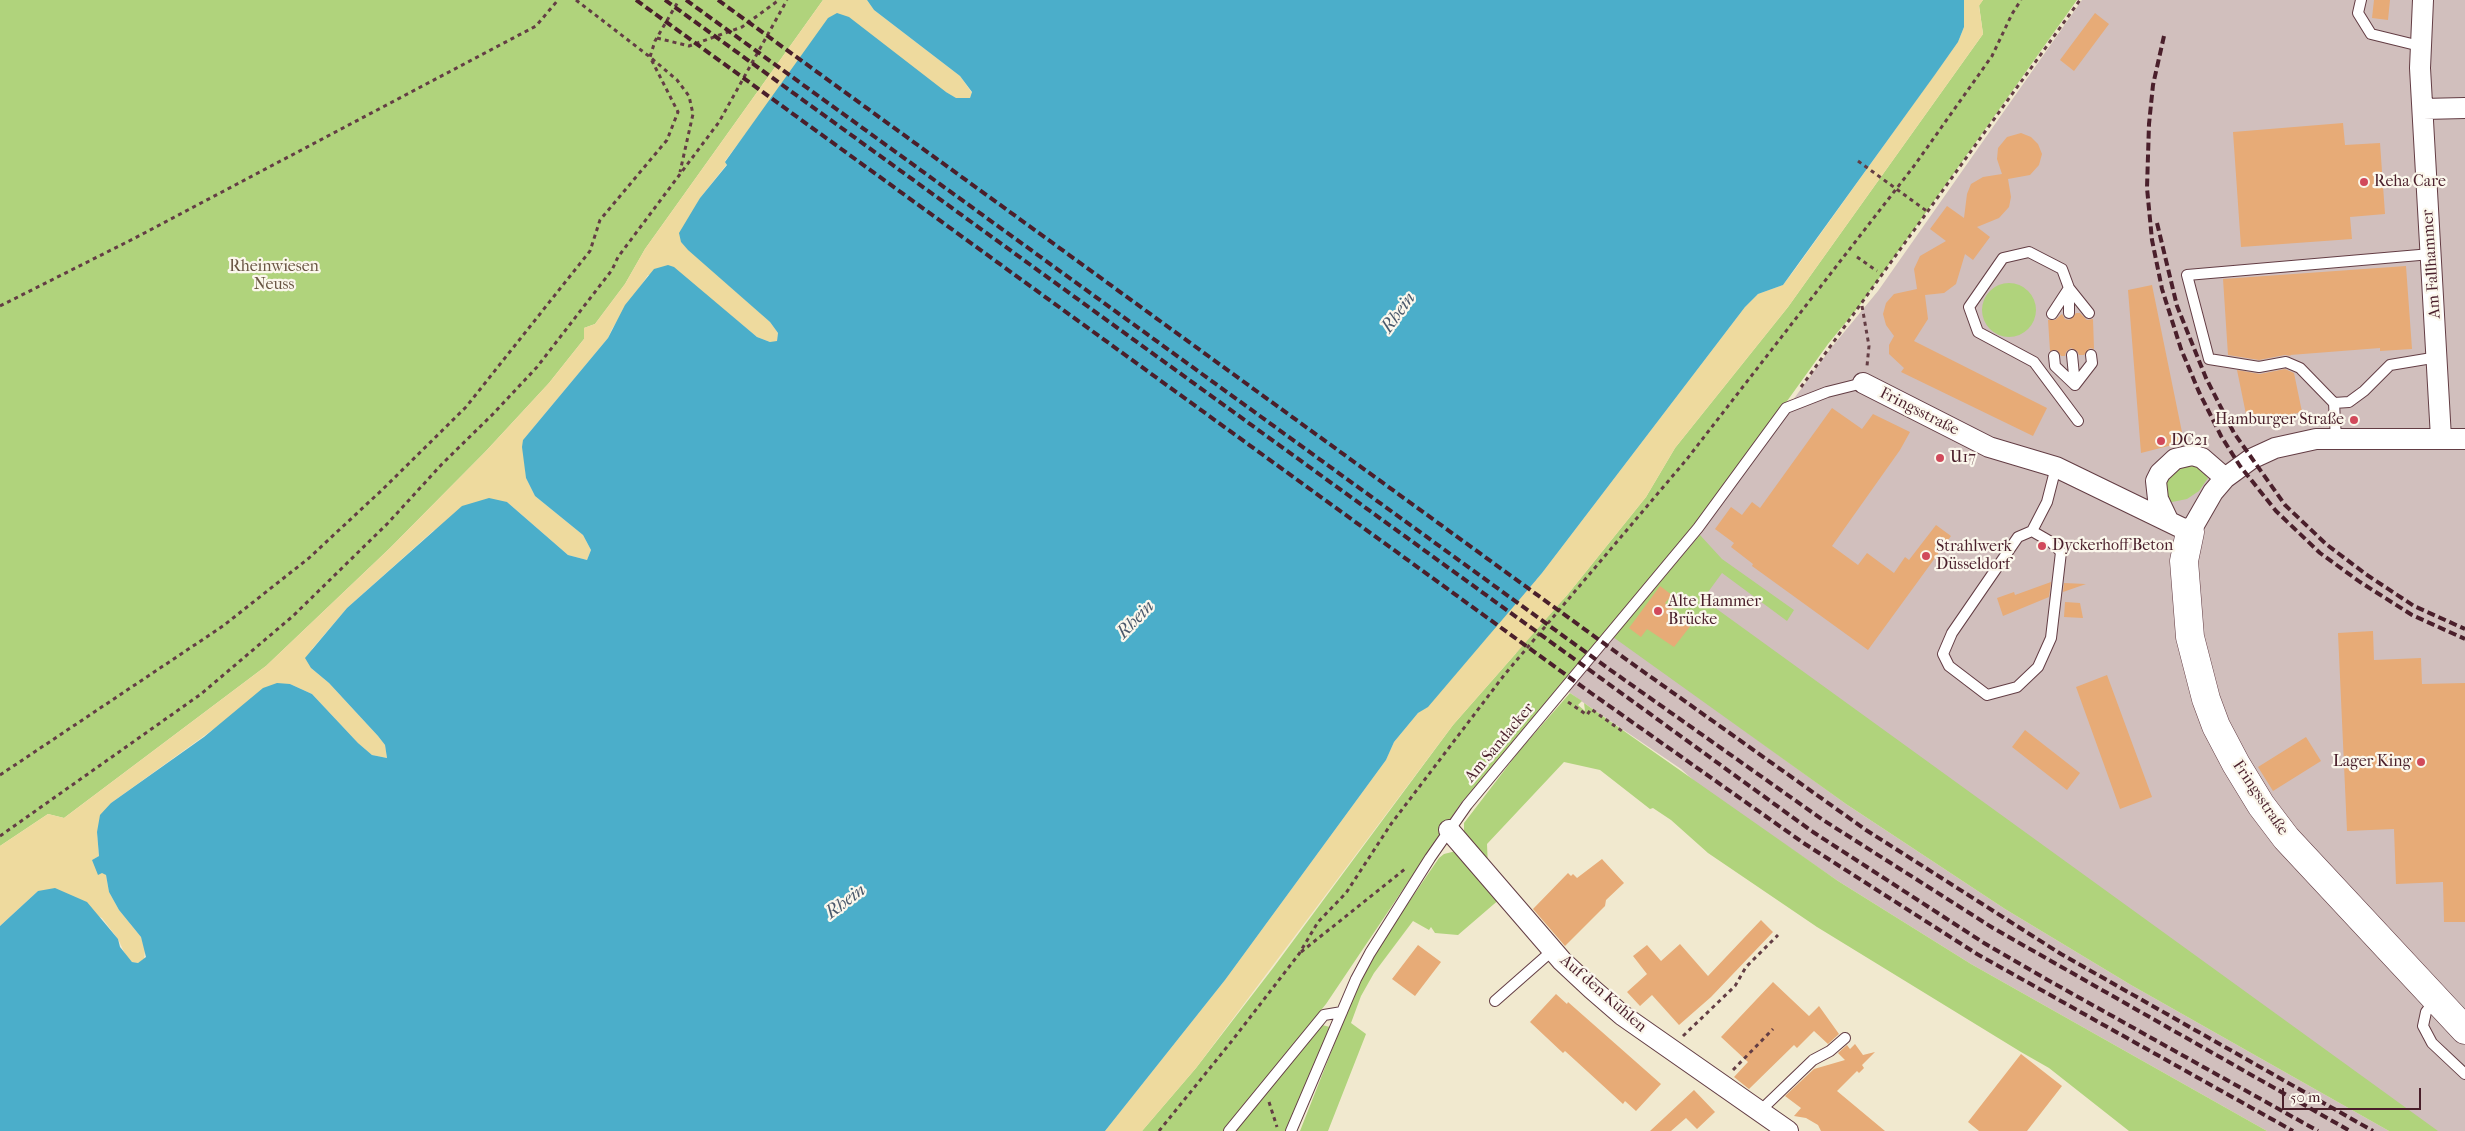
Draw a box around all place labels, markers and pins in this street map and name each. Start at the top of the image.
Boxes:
place label: Reha Care [2374,172,2446,192]
marker: Reha Care [2358,176,2370,188]
place label: Hamburger Straße [2215,410,2344,430]
marker: Hamburger Straße [2348,414,2360,426]
place label: DC21 [2171,431,2208,451]
marker: DC21 [2155,435,2167,447]
place label: U17 [1950,448,1976,468]
marker: U17 [1934,452,1946,464]
place label: Dyckerhoff Beton [2052,536,2173,556]
place label: Strahlwerk Düsseldorf [1936,537,2012,575]
marker: Dyckerhoff Beton [2036,540,2048,552]
marker: Strahlwerk Düsseldorf [1920,550,1932,562]
place label: Alte Hammer Brücke [1668,592,1761,630]
marker: Alte Hammer Brücke [1652,605,1664,617]
place label: Lager King [2333,752,2411,772]
marker: Lager King [2415,756,2427,768]

